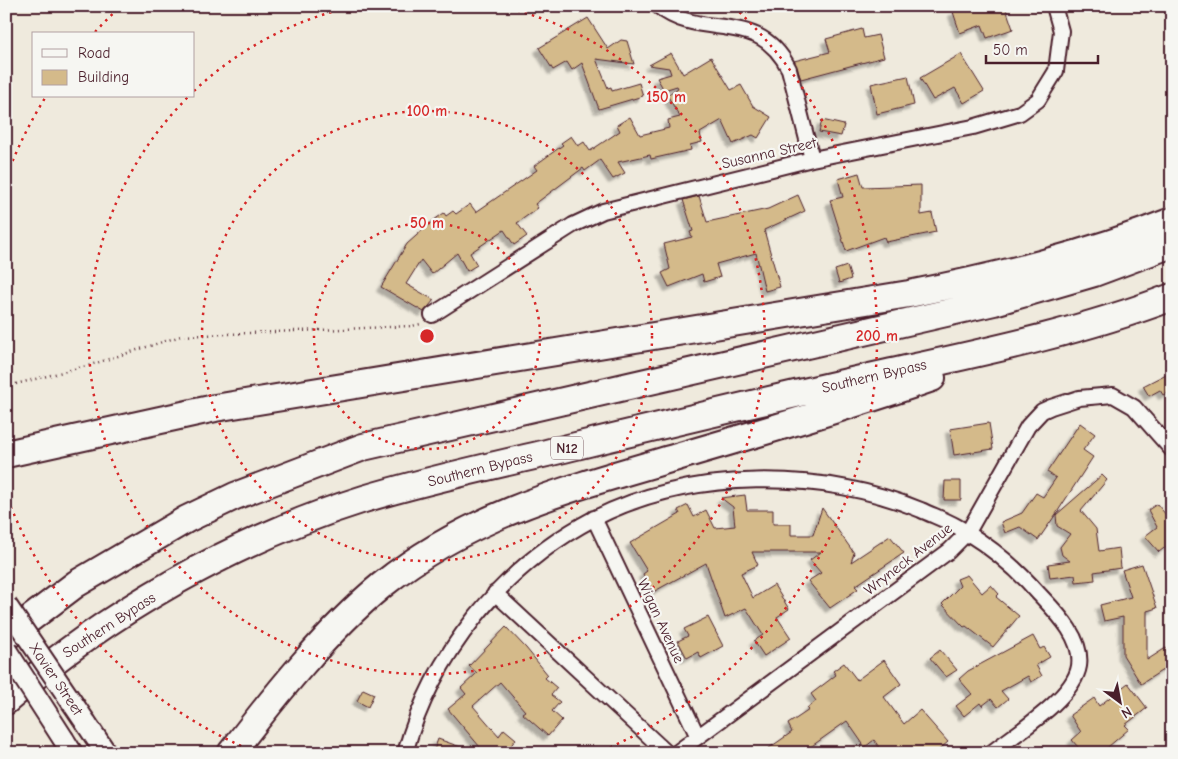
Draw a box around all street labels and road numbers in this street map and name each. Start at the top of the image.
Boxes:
street label: Susanna Street [720,133,819,173]
street label: Southern Bypass [820,355,928,397]
road number: N12 [551,436,583,459]
street label: Southern Bypass [426,447,534,491]
street label: Wryneck Avenue [860,519,956,599]
street label: Wigan Avenue [634,576,689,667]
street label: Southern Bypass [59,588,159,662]
street label: Xavier Street [25,639,87,719]

